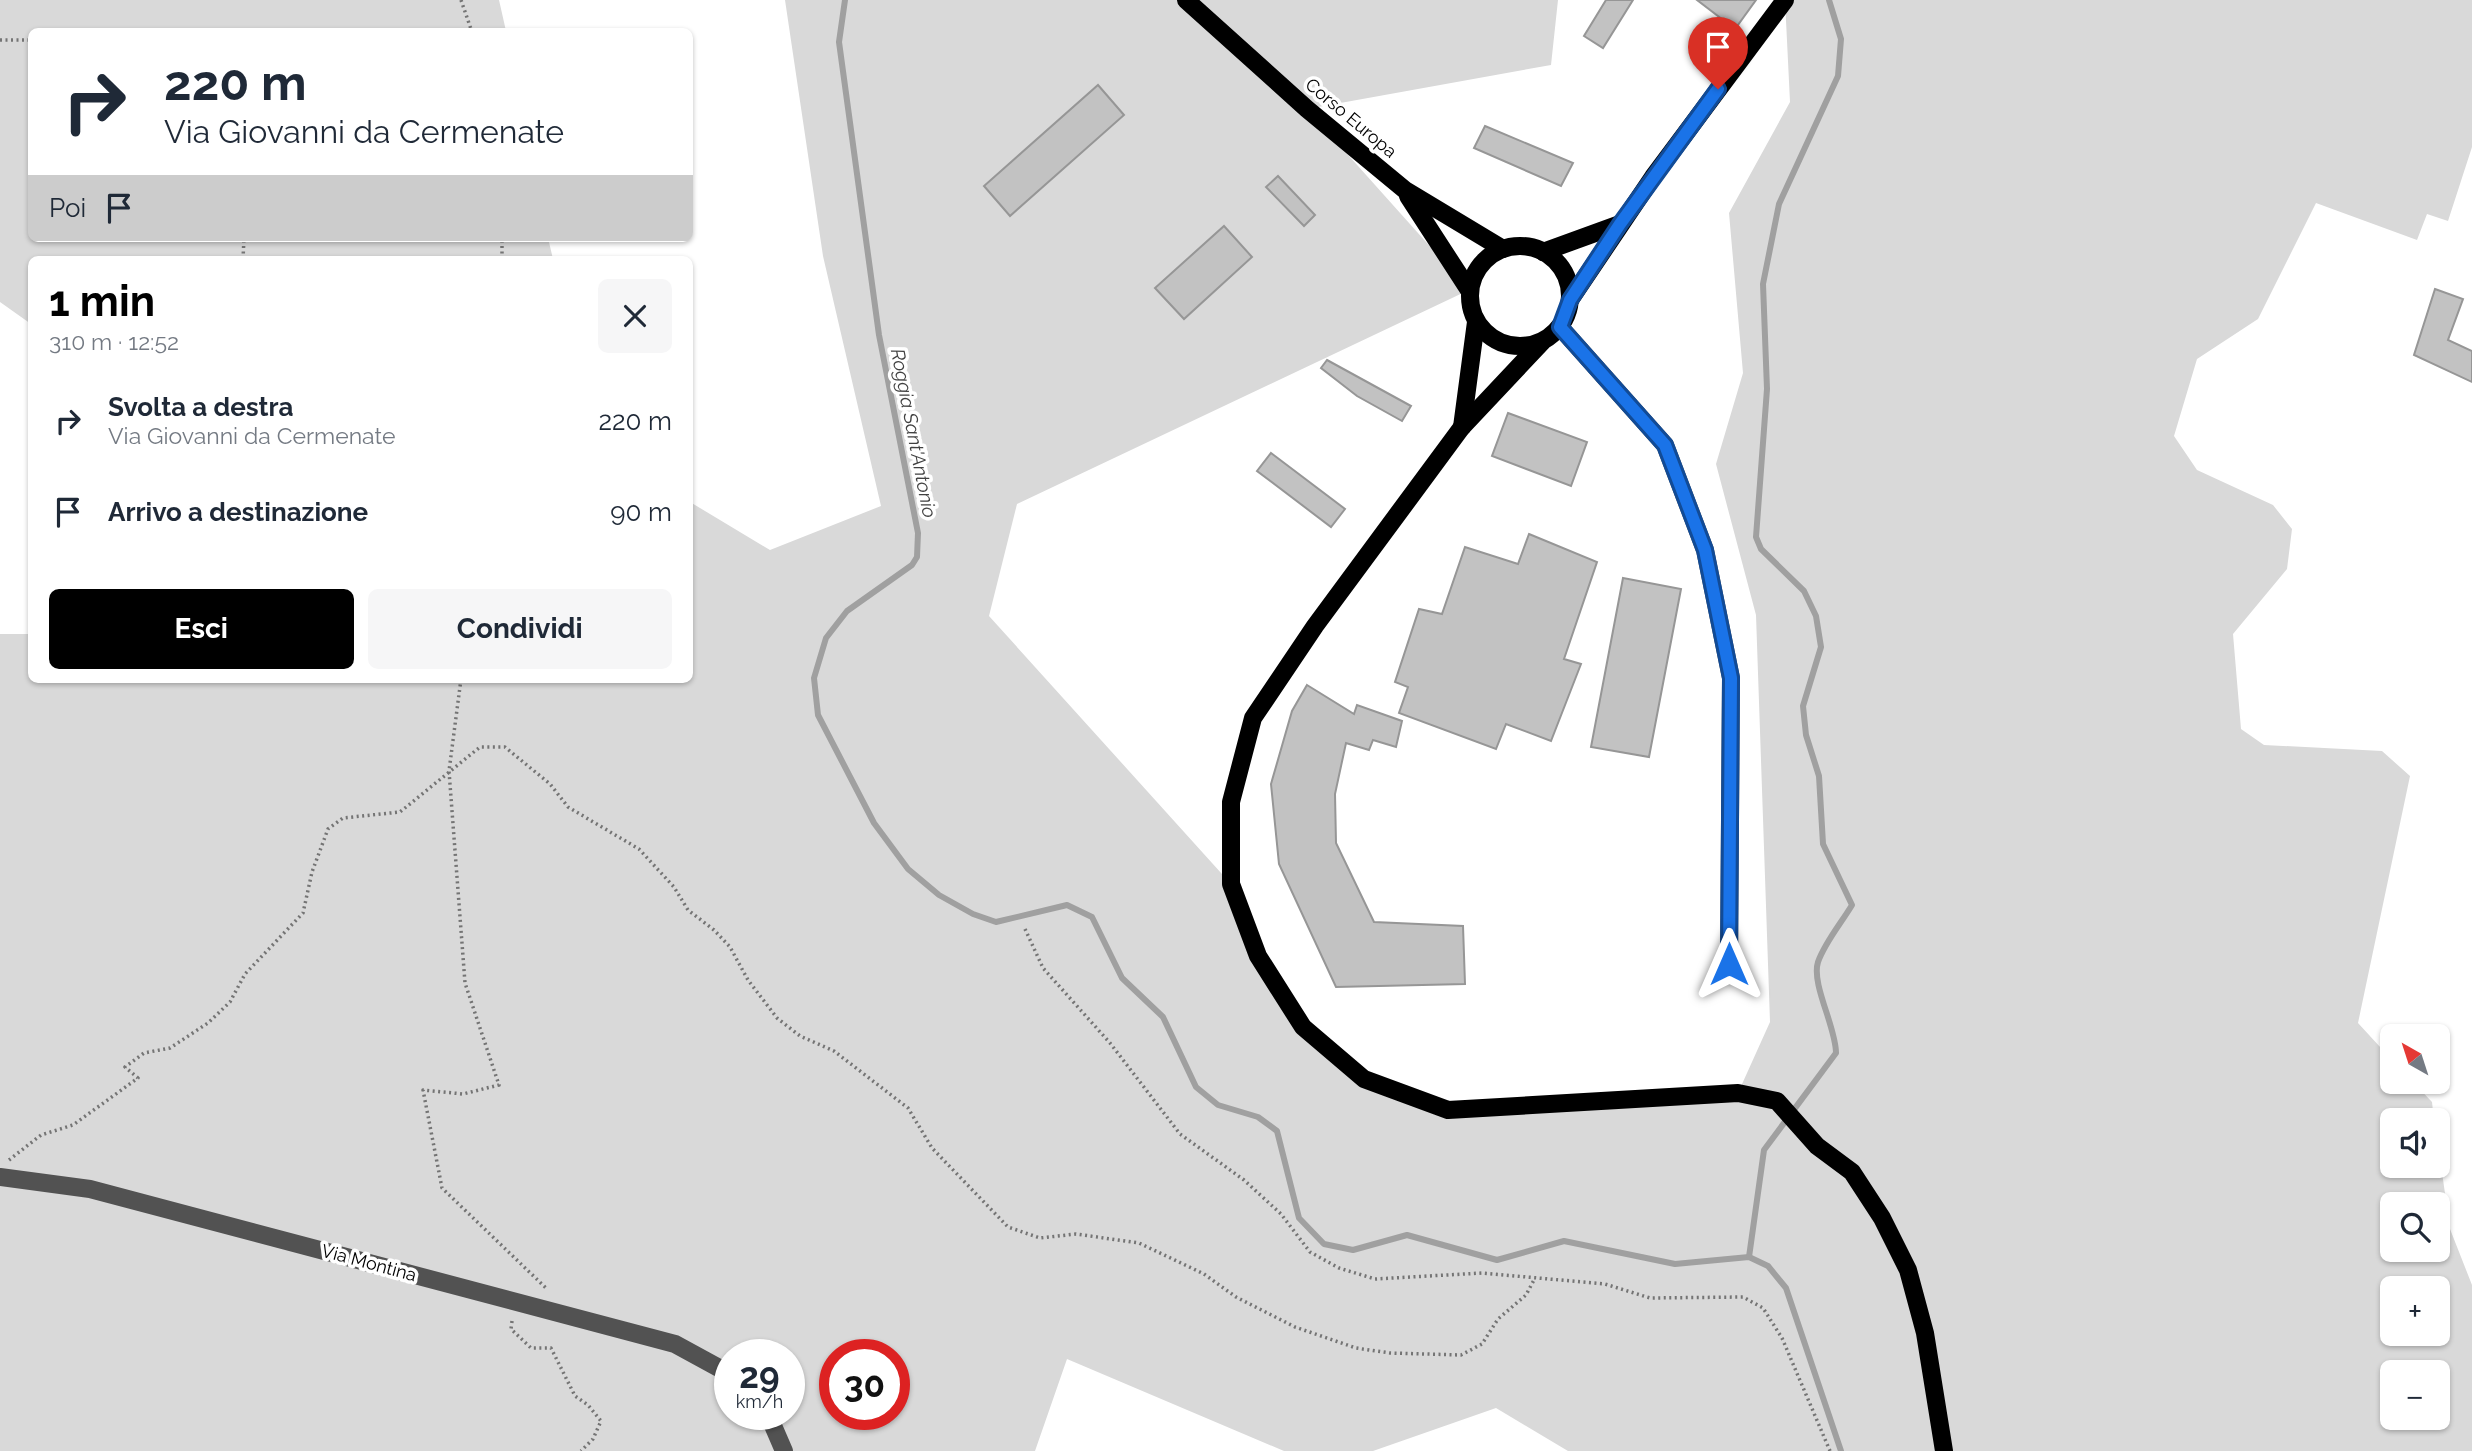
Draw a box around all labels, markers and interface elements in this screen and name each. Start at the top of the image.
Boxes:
pin [1688,17,1748,89]
icon: arrive [1699,28,1737,66]
text: 220 m [164,54,307,111]
icon: right [49,56,140,147]
street label: Corso Europa [1301,73,1401,162]
text: Via Giovanni da Cermenate [164,113,564,150]
icon: arrive [100,189,138,227]
text: Poi [49,193,86,223]
text: 1 min [49,277,155,326]
button: close [598,279,672,353]
text: 310 m · 12:52 [49,328,179,355]
water label: Roggia Sant'Antonio [887,347,941,520]
text: Svolta a destra [108,392,294,422]
icon: right [49,402,87,440]
text: 220 m [598,406,672,436]
text: Via Giovanni da Cermenate [108,422,396,449]
icon: arrive [49,493,87,531]
text: Arrivo a destinazione [108,497,368,527]
text: 90 m [610,497,672,527]
button: Esci [49,589,354,669]
button: Condividi [368,589,672,669]
position arrow [1692,927,1766,1001]
north arrow [2380,1024,2450,1094]
map controls [2380,1024,2450,1430]
button: sound [2380,1108,2450,1178]
button: search [2380,1192,2450,1262]
street label: Via Montina [319,1240,419,1285]
button: + [2380,1276,2450,1346]
speed limit sign: 30 [819,1339,910,1430]
text: 29 [739,1355,780,1396]
button: − [2380,1360,2450,1430]
text: km/h [736,1391,783,1412]

